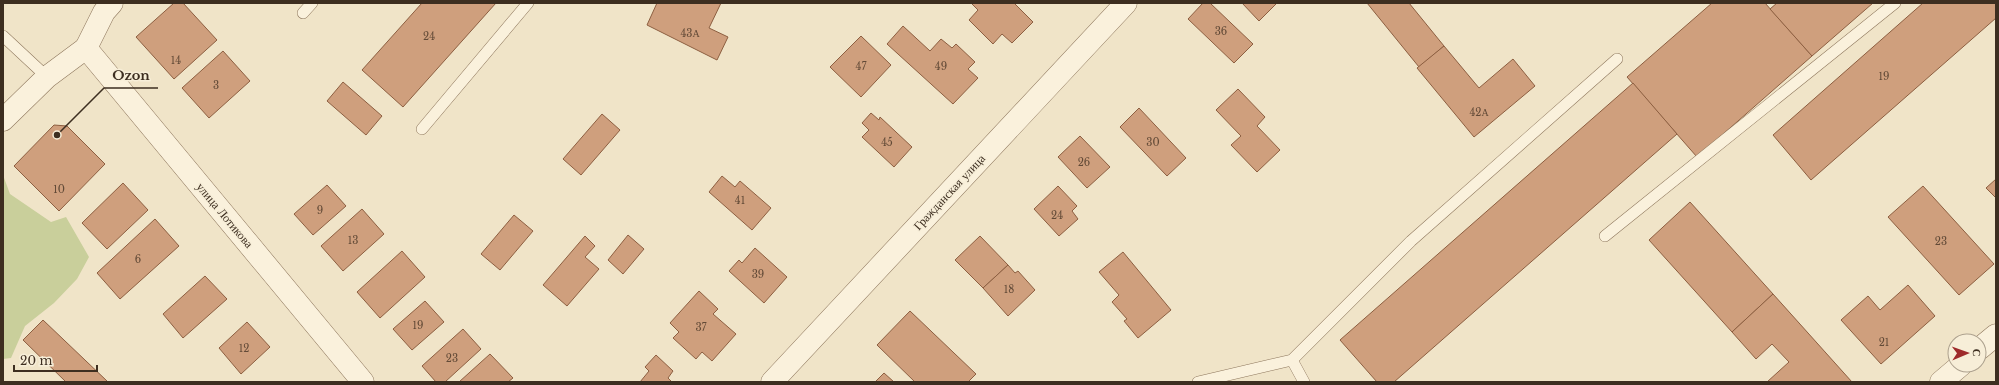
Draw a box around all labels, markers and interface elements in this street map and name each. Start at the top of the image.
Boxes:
house number: 36 [1215,25,1227,38]
house number: 43А [680,27,700,40]
house number: 24 [423,30,435,43]
house number: 14 [171,54,181,67]
house number: 47 [856,60,867,73]
house number: 49 [935,60,947,73]
callout: Ozon [104,63,158,88]
text: Ozon [112,67,150,84]
house number: 19 [1879,70,1889,83]
house number: 3 [213,79,219,92]
house number: 42А [1469,106,1489,119]
house number: 45 [881,136,893,149]
house number: 30 [1146,136,1160,149]
street label: Гражданская улица [910,150,989,233]
house number: 26 [1078,156,1090,169]
street label: улица Лотикова [193,179,257,251]
house number: 10 [53,183,65,196]
house number: 41 [735,194,745,207]
house number: 9 [317,204,323,217]
house number: 24 [1051,209,1063,222]
house number: 13 [348,234,358,247]
house number: 23 [1935,235,1947,248]
house number: 6 [135,253,141,266]
house number: 39 [752,268,764,281]
house number: 18 [1004,283,1014,296]
house number: 19 [413,319,423,332]
house number: 37 [695,321,708,334]
north arrow [1947,333,1987,373]
house number: 21 [1879,336,1889,349]
house number: 12 [239,342,249,355]
scale bar [14,347,97,373]
text: С [1970,348,1984,357]
house number: 23 [446,352,458,365]
text: 20 m [20,353,52,368]

